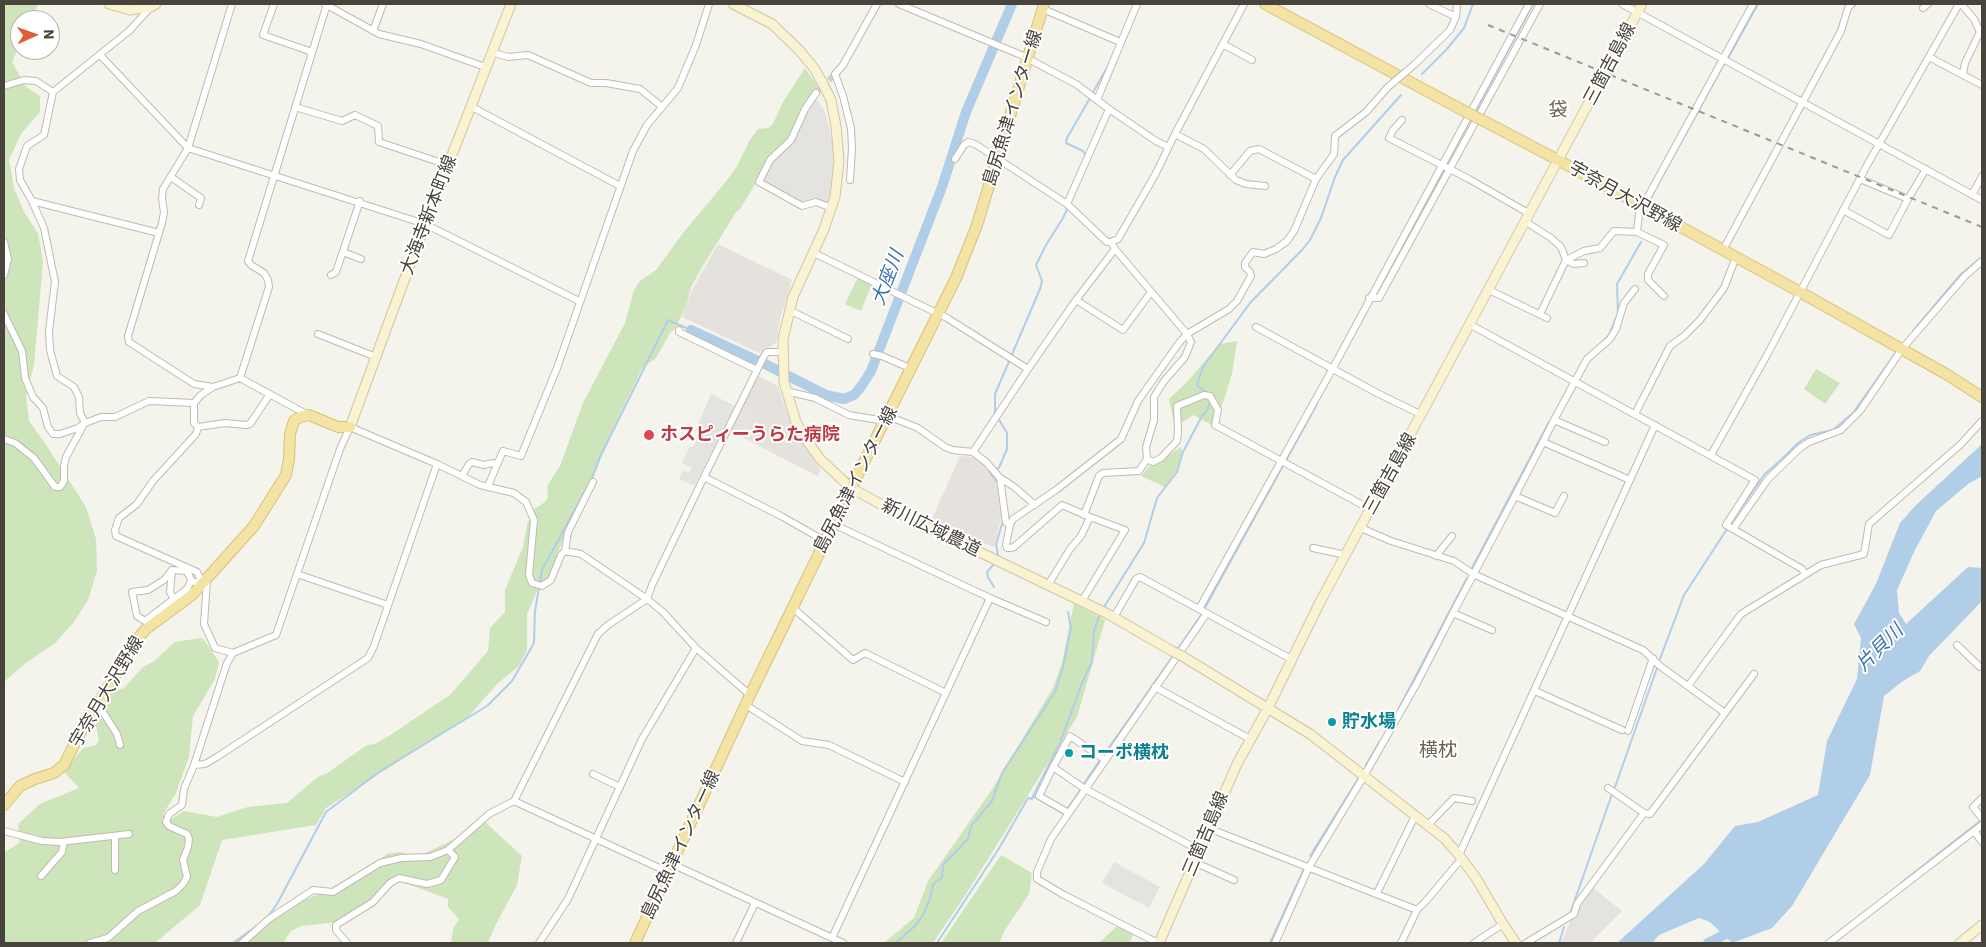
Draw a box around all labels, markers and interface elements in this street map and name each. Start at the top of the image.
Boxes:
north arrow [10,10,60,60]
street label: 三箇吉島線 [1579,19,1641,109]
street label: 島尻魚津インター線 [979,27,1047,189]
text: N [40,29,58,40]
district label: 袋 [1549,100,1567,122]
street label: 大海寺新本町線 [396,152,462,278]
street label: 宇奈月大沢野線 [1565,157,1685,237]
water label: 大座川 [867,247,909,309]
street label: 島尻魚津インター線 [810,403,902,557]
place label: ホスピィーうらた病院 [660,424,840,446]
marker: ホスピィーうらた病院 [642,428,656,442]
street label: 三箇吉島線 [1359,429,1421,519]
street label: 新川広域農道 [878,495,984,561]
water label: 片貝川 [1852,620,1908,676]
street label: 宇奈月大沢野線 [65,632,149,752]
place label: 貯水場 [1342,711,1396,733]
marker: 貯水場 [1326,716,1338,728]
district label: 横枕 [1419,740,1457,762]
place label: コーポ横枕 [1079,742,1169,764]
marker: コーポ横枕 [1063,747,1075,759]
street label: 島尻魚津インター線 [637,767,725,923]
street label: 三箇吉島線 [1178,788,1234,880]

